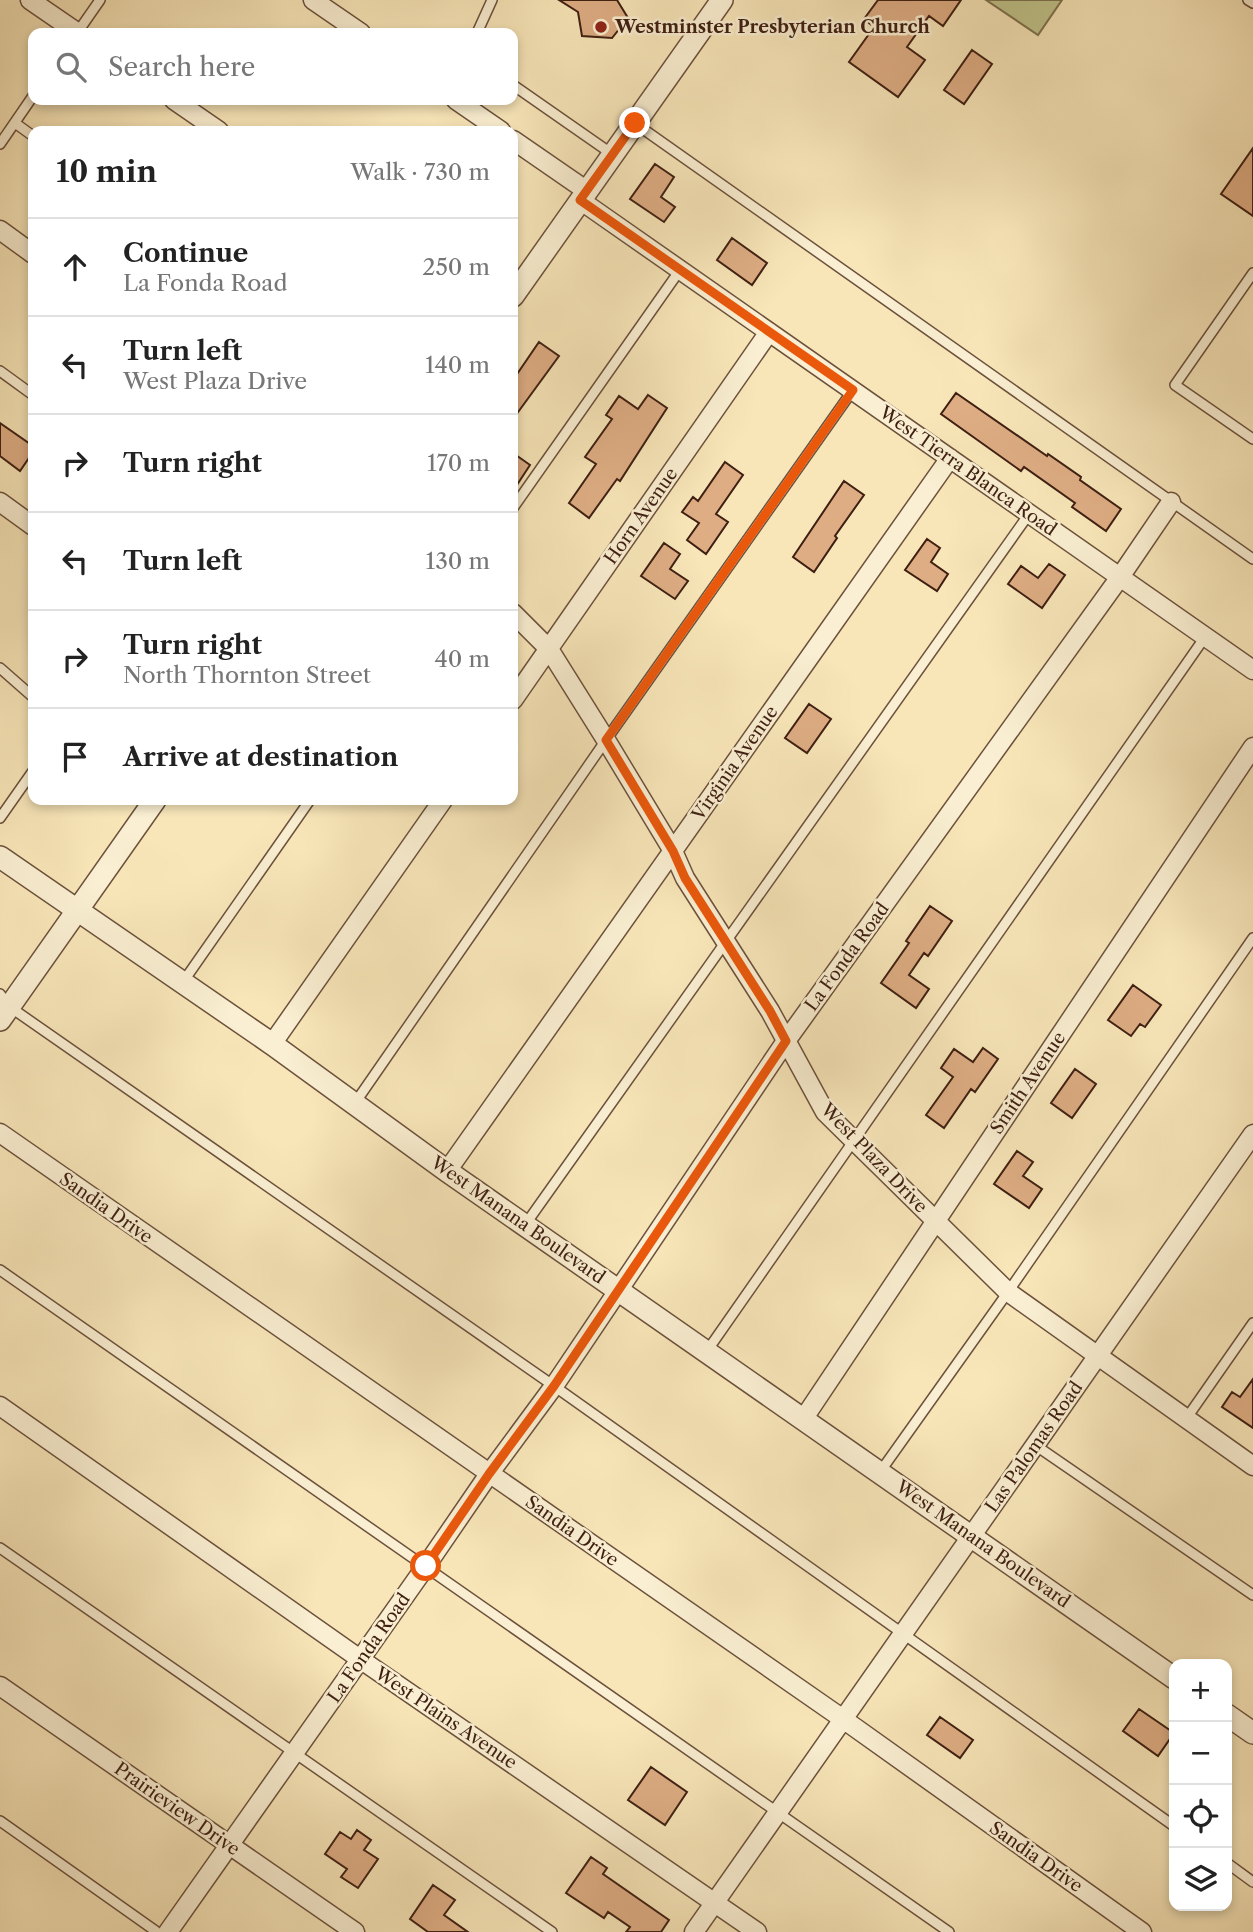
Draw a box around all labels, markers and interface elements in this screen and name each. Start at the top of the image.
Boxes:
place label: Westminster Presbyterian Church [614,16,930,38]
marker: Westminster Presbyterian Church [593,19,609,35]
search box [28,28,518,105]
icon: search [52,48,90,86]
text: Search here [108,51,255,83]
route end [619,107,650,138]
text: 10 min [56,153,157,190]
text: Walk · 730 m [350,158,490,186]
text: Continue [123,237,248,269]
icon: ahead [56,248,94,286]
text: 250 m [422,253,490,281]
text: La Fonda Road [123,269,287,297]
text: Turn left [123,335,242,367]
icon: left [56,346,94,384]
text: 140 m [425,351,490,379]
text: West Plaza Drive [123,367,307,395]
street label: West Tierra Blanca Road [874,401,1061,541]
icon: right [56,444,94,482]
text: Turn right [123,447,262,479]
text: 170 m [427,449,490,477]
street label: Horn Avenue [600,463,682,569]
icon: left [56,542,94,580]
text: Turn left [123,545,242,577]
text: 130 m [426,547,490,575]
text: Turn right [123,629,262,661]
icon: right [56,640,94,678]
text: 40 m [435,645,490,673]
text: North Thornton Street [123,661,371,689]
street label: Virginia Avenue [687,701,783,825]
icon: arrive [56,738,94,776]
text: Arrive at destination [123,741,398,773]
street label: La Fonda Road [800,898,894,1016]
street label: Smith Avenue [986,1028,1070,1138]
street label: West Plaza Drive [815,1098,932,1217]
street label: West Manana Boulevard [426,1151,609,1289]
street label: Sandia Drive [55,1168,157,1248]
street label: Las Palomas Road [981,1377,1087,1517]
street label: West Manana Boulevard [891,1475,1074,1613]
street label: Sandia Drive [521,1491,623,1571]
route start [410,1550,441,1581]
street label: La Fonda Road [323,1589,415,1707]
map controls [1169,1659,1232,1911]
button: + [1169,1659,1232,1722]
street label: West Plains Avenue [370,1662,521,1774]
button: − [1169,1722,1232,1785]
street label: Prairieview Drive [110,1758,244,1860]
button: locate [1169,1785,1232,1848]
street label: Sandia Drive [985,1817,1087,1897]
button: layers [1169,1848,1232,1911]

